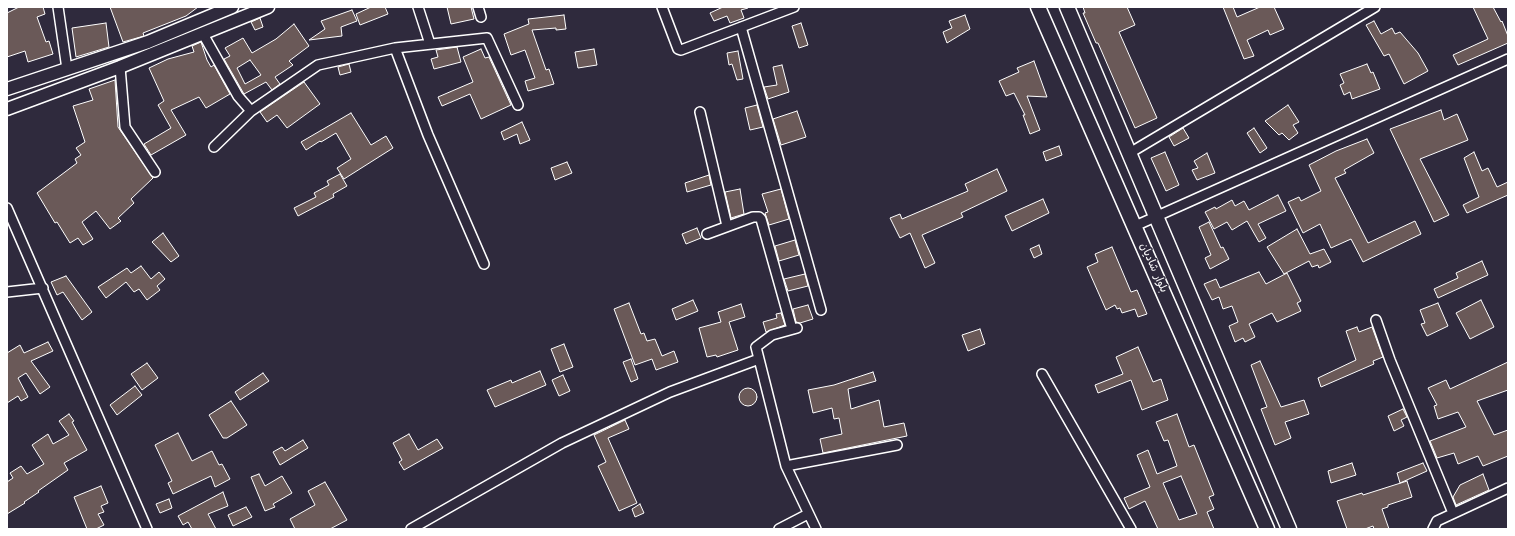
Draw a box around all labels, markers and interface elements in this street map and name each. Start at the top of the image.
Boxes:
street label: بلوار شادیان [1136,241,1170,295]

